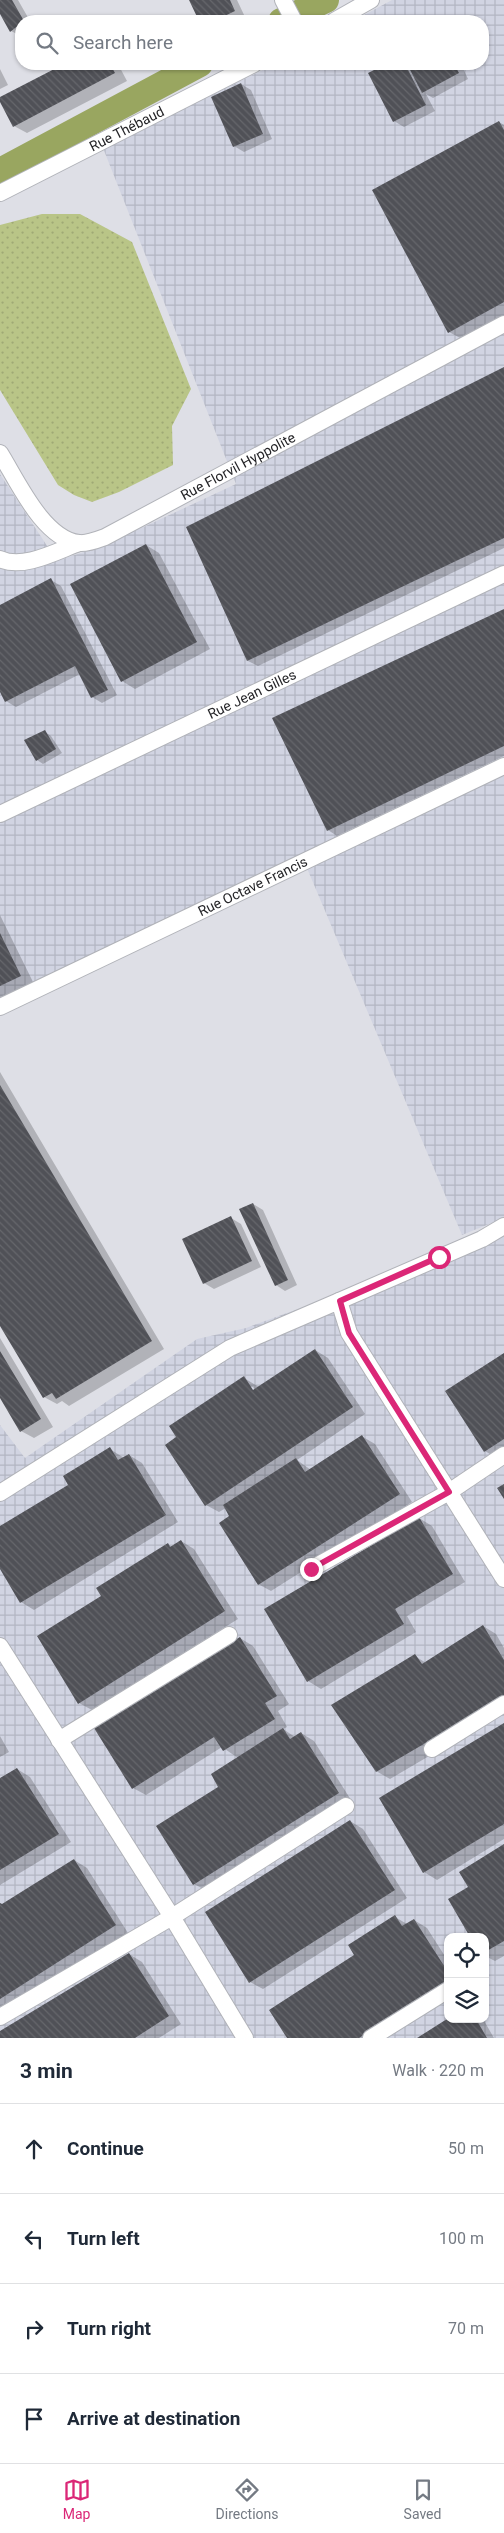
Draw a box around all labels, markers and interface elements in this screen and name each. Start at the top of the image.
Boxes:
search box [15,15,489,70]
icon: search [33,29,61,57]
text: Search here [73,31,173,54]
street label: Rue Thébaud [87,103,167,154]
street label: Rue Florvil Hyppolite [178,429,298,503]
street label: Rue Jean Gilles [205,666,299,722]
street label: Rue Octave Francis [195,853,310,919]
route start [428,1246,451,1269]
route end [300,1558,323,1581]
map controls [444,1933,489,2023]
button: locate [444,1933,489,1978]
button: layers [444,1978,489,2023]
text: 3 min [20,2059,73,2083]
text: Walk · 220 m [392,2061,484,2080]
icon: ahead [20,2135,48,2163]
text: Continue [67,2137,144,2160]
text: 50 m [448,2139,484,2158]
icon: left [20,2225,48,2253]
text: Turn left [67,2227,140,2250]
text: 100 m [439,2229,484,2248]
icon: right [20,2315,48,2343]
text: Turn right [67,2317,151,2340]
text: 70 m [448,2319,484,2338]
icon: arrive [20,2405,48,2433]
text: Arrive at destination [67,2407,240,2430]
tab: Map [63,2476,91,2522]
tab: Directions [216,2476,279,2522]
tab: Saved [404,2476,441,2522]

